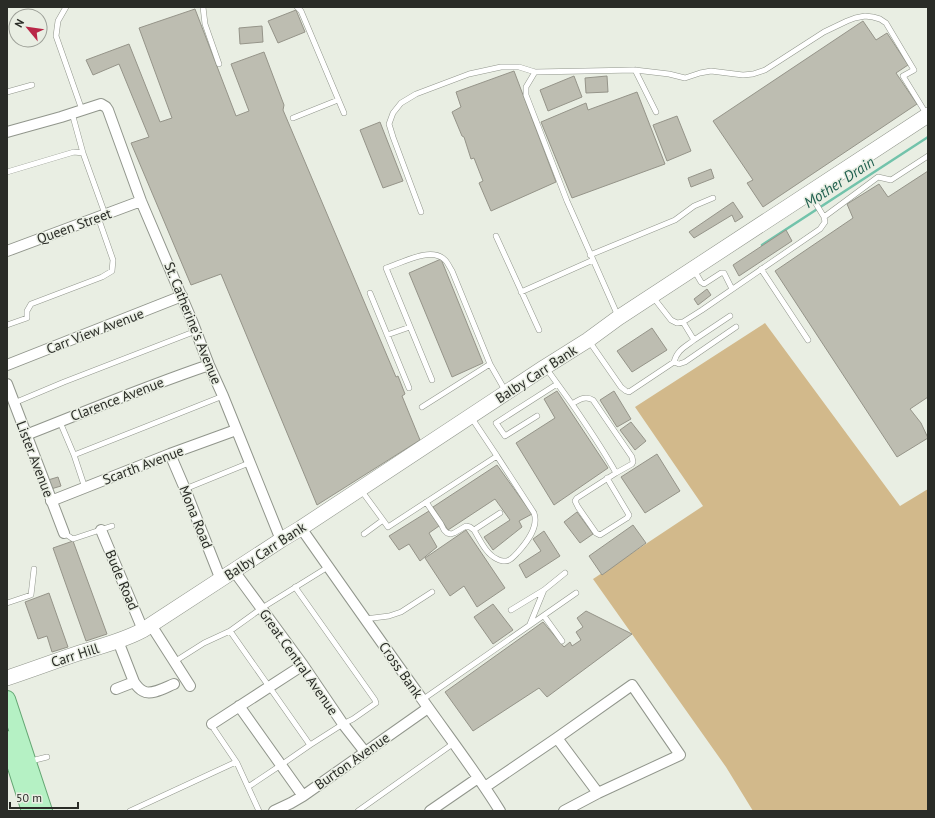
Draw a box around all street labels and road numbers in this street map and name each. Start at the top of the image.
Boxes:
street label: Queen Street [34,204,114,248]
street label: St. Catherine's Avenue [160,259,226,387]
street label: Carr View Avenue [44,304,146,358]
street label: Balby Carr Bank [492,341,580,407]
street label: Clarence Avenue [68,373,166,425]
street label: Lister Avenue [12,418,58,500]
street label: Scarth Avenue [100,441,186,489]
street label: Mona Road [175,483,217,551]
street label: Balby Carr Bank [221,518,309,584]
street label: Bude Road [101,547,143,613]
street label: Great Central Avenue [256,605,342,719]
street label: Cross Bank [375,638,427,702]
street label: Carr Hill [49,639,101,671]
street label: Burton Avenue [311,728,393,794]

